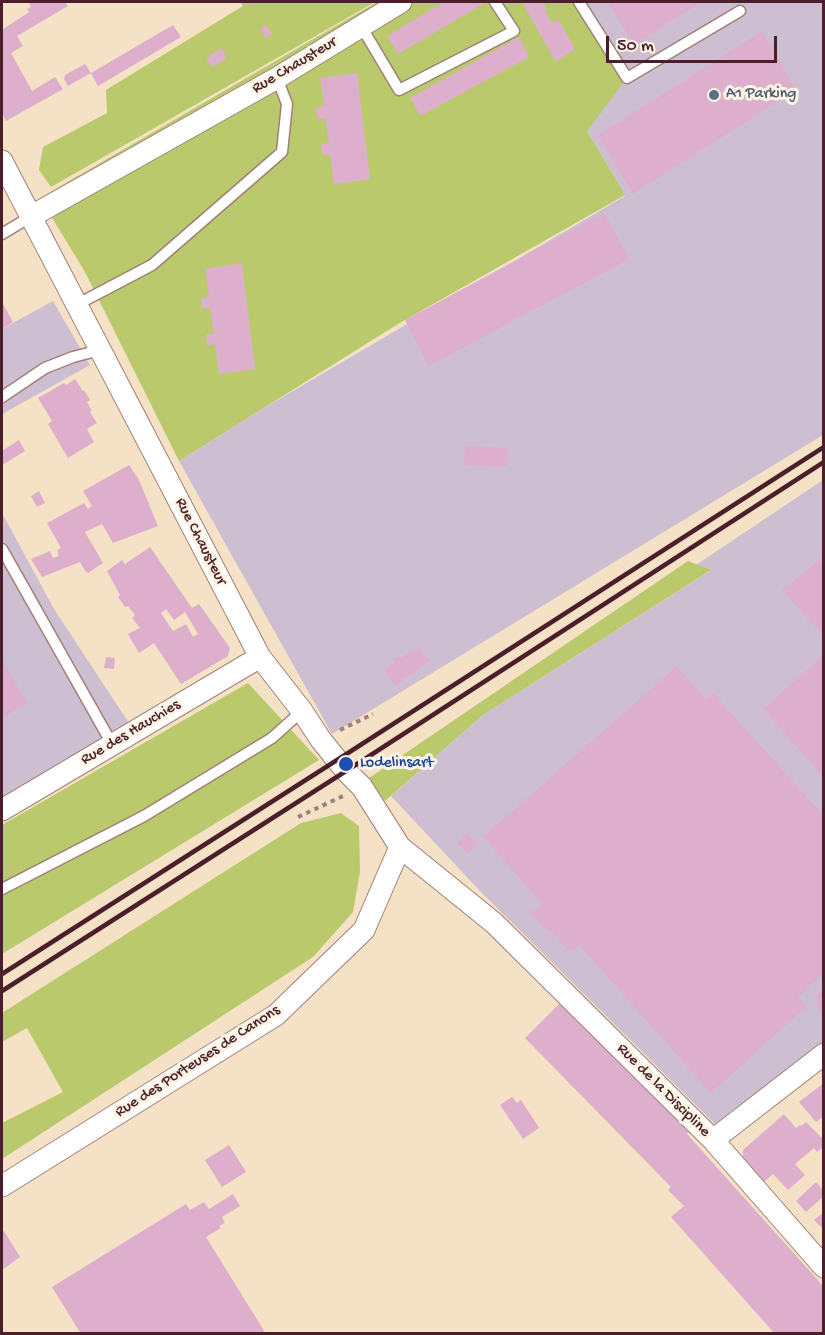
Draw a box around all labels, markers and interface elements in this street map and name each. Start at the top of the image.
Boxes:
scale bar [609,24,780,62]
street label: Rue Chausteur [249,33,341,99]
text: 50 m [617,36,654,57]
place label: A1 Parking [726,85,796,105]
marker: A1 Parking [707,88,721,102]
street label: Rue Chausteur [170,495,230,589]
street label: Rue des Hauchies [78,696,184,770]
place label: Lodelinsart [360,754,433,774]
marker: Lodelinsart [337,755,355,773]
street label: Rue des Porteuses de Canons [112,1002,284,1122]
street label: Rue de la Discipline [612,1040,714,1142]

